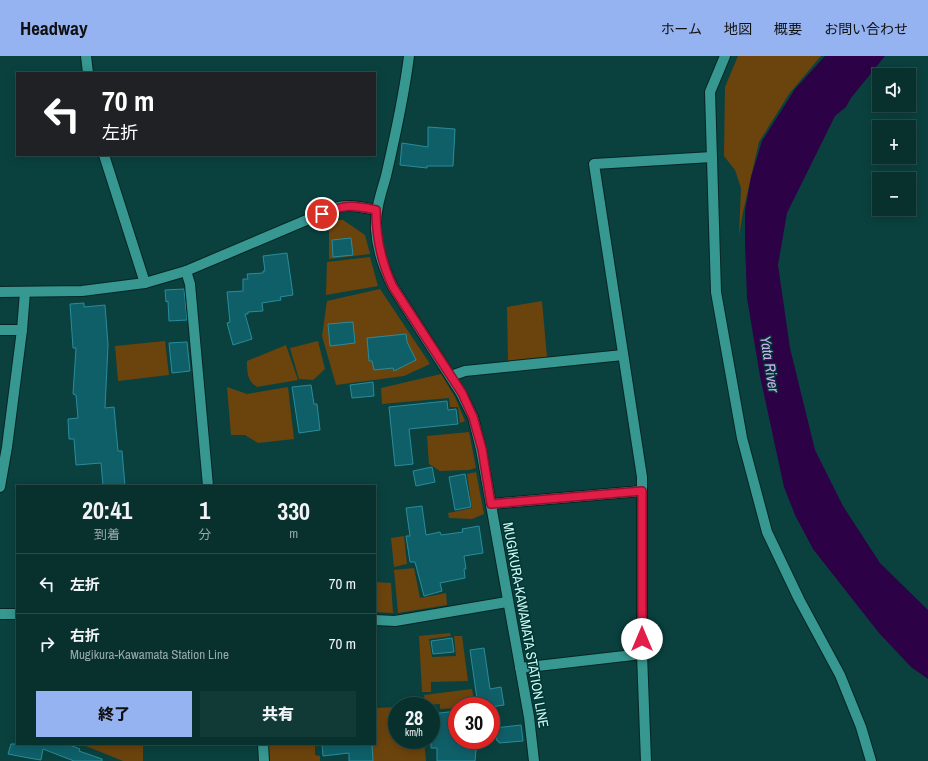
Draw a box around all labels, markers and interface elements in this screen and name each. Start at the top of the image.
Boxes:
text: Headway [20,15,88,41]
text: ホーム [660,20,702,38]
text: 地図 [724,20,752,38]
text: 概要 [774,20,802,38]
text: お問い合わせ [824,20,908,38]
map controls [872,68,916,216]
button: sound [872,68,916,112]
text: 70 m [102,82,154,120]
icon: left [36,88,88,140]
text: 左折 [102,120,138,145]
button: + [872,120,916,164]
button: − [872,172,916,216]
pin [305,197,339,231]
icon: arrive [311,203,333,225]
water label: Yata River [755,334,785,395]
text: 20:41 [82,494,132,526]
text: 1 [199,494,210,526]
text: 330 [277,495,310,527]
street label: MUGIKURA-KAWAMATA STATION LINE [499,521,553,729]
text: m [289,525,298,542]
text: 到着 [94,526,120,543]
text: 分 [198,526,211,543]
icon: left [36,573,58,595]
text: 70 m [329,573,356,594]
text: 左折 [70,574,100,595]
position arrow [621,618,663,660]
text: 右折 [70,625,100,646]
icon: right [36,633,58,655]
text: 70 m [329,633,356,654]
text: Mugikura-Kawamata Station Line [70,646,229,663]
button: 終了 [36,691,192,737]
button: 共有 [200,691,356,737]
speed limit sign: 30 [448,697,500,749]
text: 28 [405,704,423,731]
text: km/h [405,726,423,739]

